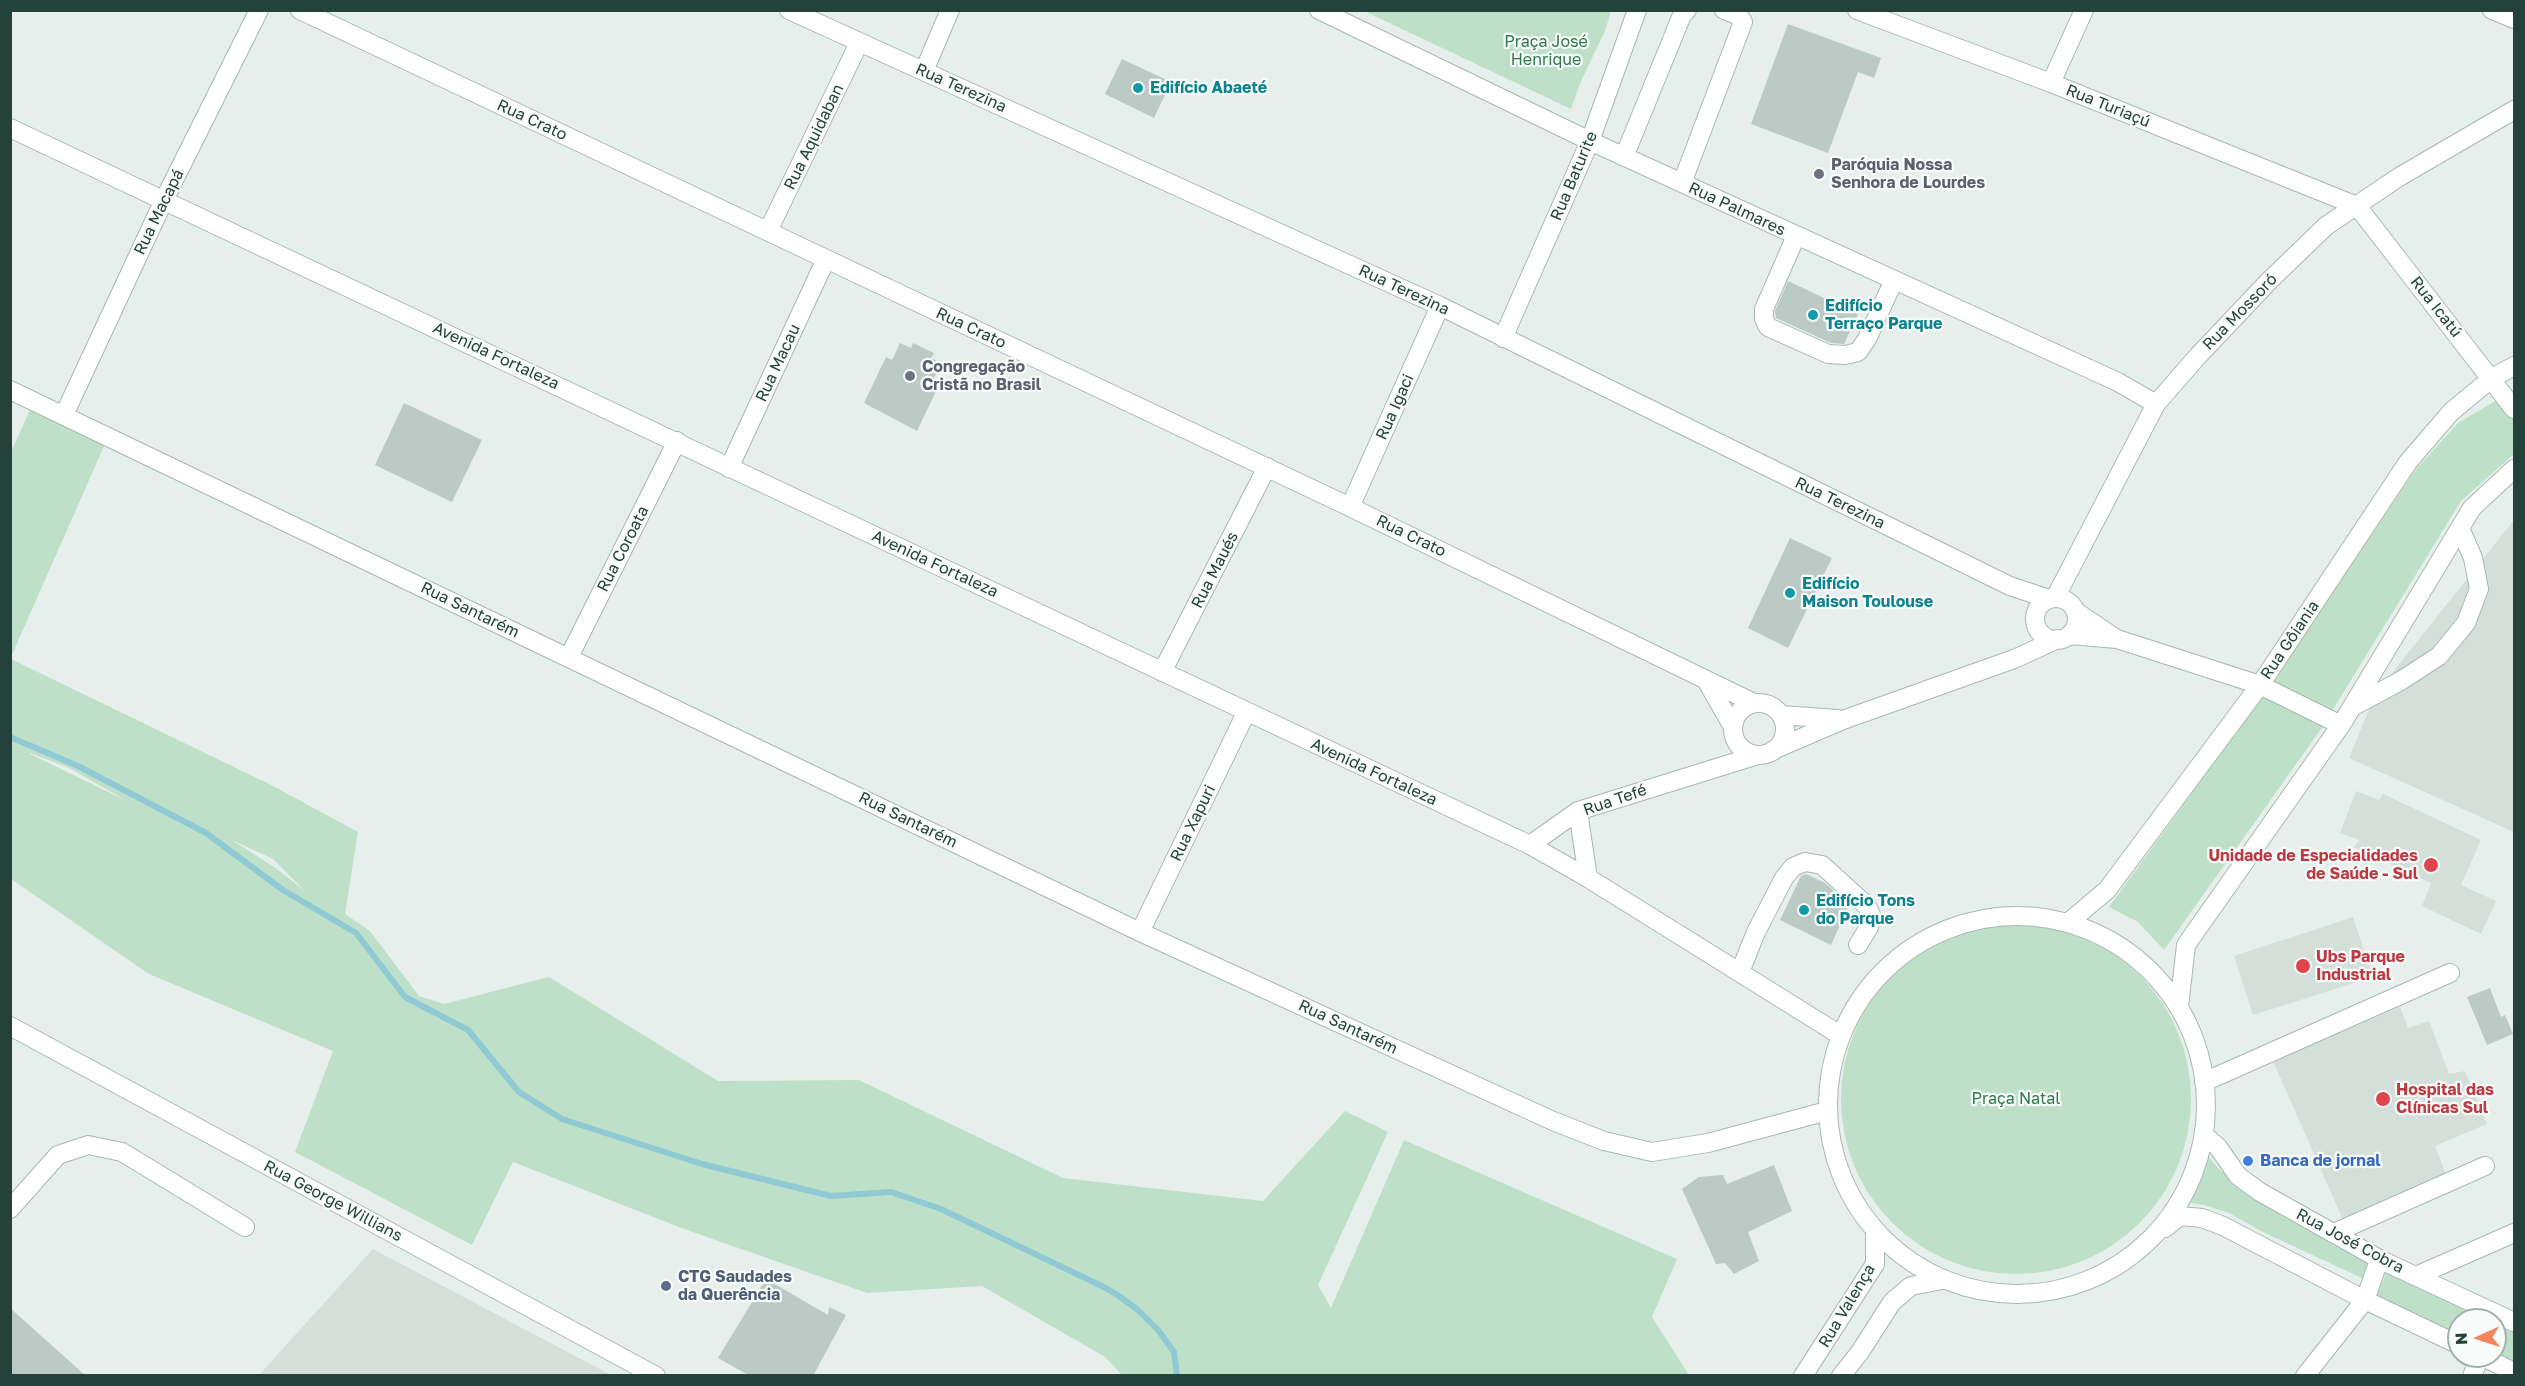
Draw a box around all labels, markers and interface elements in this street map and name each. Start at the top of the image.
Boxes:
park label: Praça José Henrique [1504,32,1588,70]
street label: Rua Terezina [912,59,1010,117]
place label: Edifício Abaeté [1150,78,1267,98]
street label: Rua Turiaçú [2063,80,2153,132]
street label: Rua Aquidaban [780,81,848,193]
marker: Edifício Abaeté [1131,81,1145,95]
street label: Rua Crato [494,95,570,145]
street label: Rua Baturite [1547,128,1601,224]
place label: Paróquia Nossa Senhora de Lourdes [1831,155,1985,193]
street label: Rua Macapá [130,166,188,258]
marker: Paróquia Nossa Senhora de Lourdes [1812,167,1826,181]
street label: Rua Palmares [1685,178,1789,240]
street label: Rua Terezina [1356,261,1452,319]
street label: Rua Mossoró [2199,270,2281,354]
street label: Rua Icatú [2406,273,2466,341]
place label: Edifício Terraço Parque [1825,296,1942,334]
street label: Rua Crato [933,303,1009,353]
marker: Edifício Terraço Parque [1806,308,1820,322]
street label: Avenida Fortaleza [430,318,562,394]
street label: Rua Macau [752,321,804,405]
place label: Congregação Cristã no Brasil [922,357,1041,395]
marker: Congregação Cristã no Brasil [903,369,917,383]
street label: Rua Igaci [1372,371,1418,443]
street label: Rua Terezina [1792,473,1888,533]
street label: Rua Coroata [593,503,653,595]
street label: Rua Crato [1373,511,1449,561]
street label: Avenida Fortaleza [869,526,1001,602]
street label: Rua Maués [1187,528,1243,612]
place label: Edifício Maison Toulouse [1802,574,1933,612]
street label: Rua Santarém [418,578,522,642]
marker: Edifício Maison Toulouse [1783,586,1797,600]
street label: Rua Gôiania [2257,597,2323,683]
street label: Avenida Fortaleza [1308,734,1440,810]
street label: Rua Tefé [1581,780,1649,820]
street label: Rua Xapuri [1166,782,1220,864]
street label: Rua Santarém [856,788,960,852]
place label: Unidade de Especialidades de Saúde - Sul [2208,846,2418,884]
marker: Unidade de Especialidades de Saúde - Sul [2422,856,2440,874]
place label: Edifício Tons do Parque [1816,891,1915,929]
marker: Edifício Tons do Parque [1797,903,1811,917]
place label: Ubs Parque Industrial [2316,947,2405,985]
marker: Ubs Parque Industrial [2294,957,2312,975]
street label: Rua Santarém [1295,996,1401,1058]
place label: Hospital das Clínicas Sul [2396,1080,2494,1118]
park label: Praça Natal [1972,1089,2060,1109]
marker: Hospital das Clínicas Sul [2374,1090,2392,1108]
place label: Banca de jornal [2260,1151,2381,1171]
marker: Banca de jornal [2241,1154,2255,1168]
street label: Rua George Willians [260,1156,406,1246]
street label: Rua José Cobra [2293,1205,2407,1277]
street label: Rua Valença [1815,1261,1879,1351]
place label: CTG Saudades da Querência [678,1267,792,1305]
marker: CTG Saudades da Querência [659,1279,673,1293]
north arrow [2447,1308,2507,1368]
text: N [2451,1332,2471,1345]

